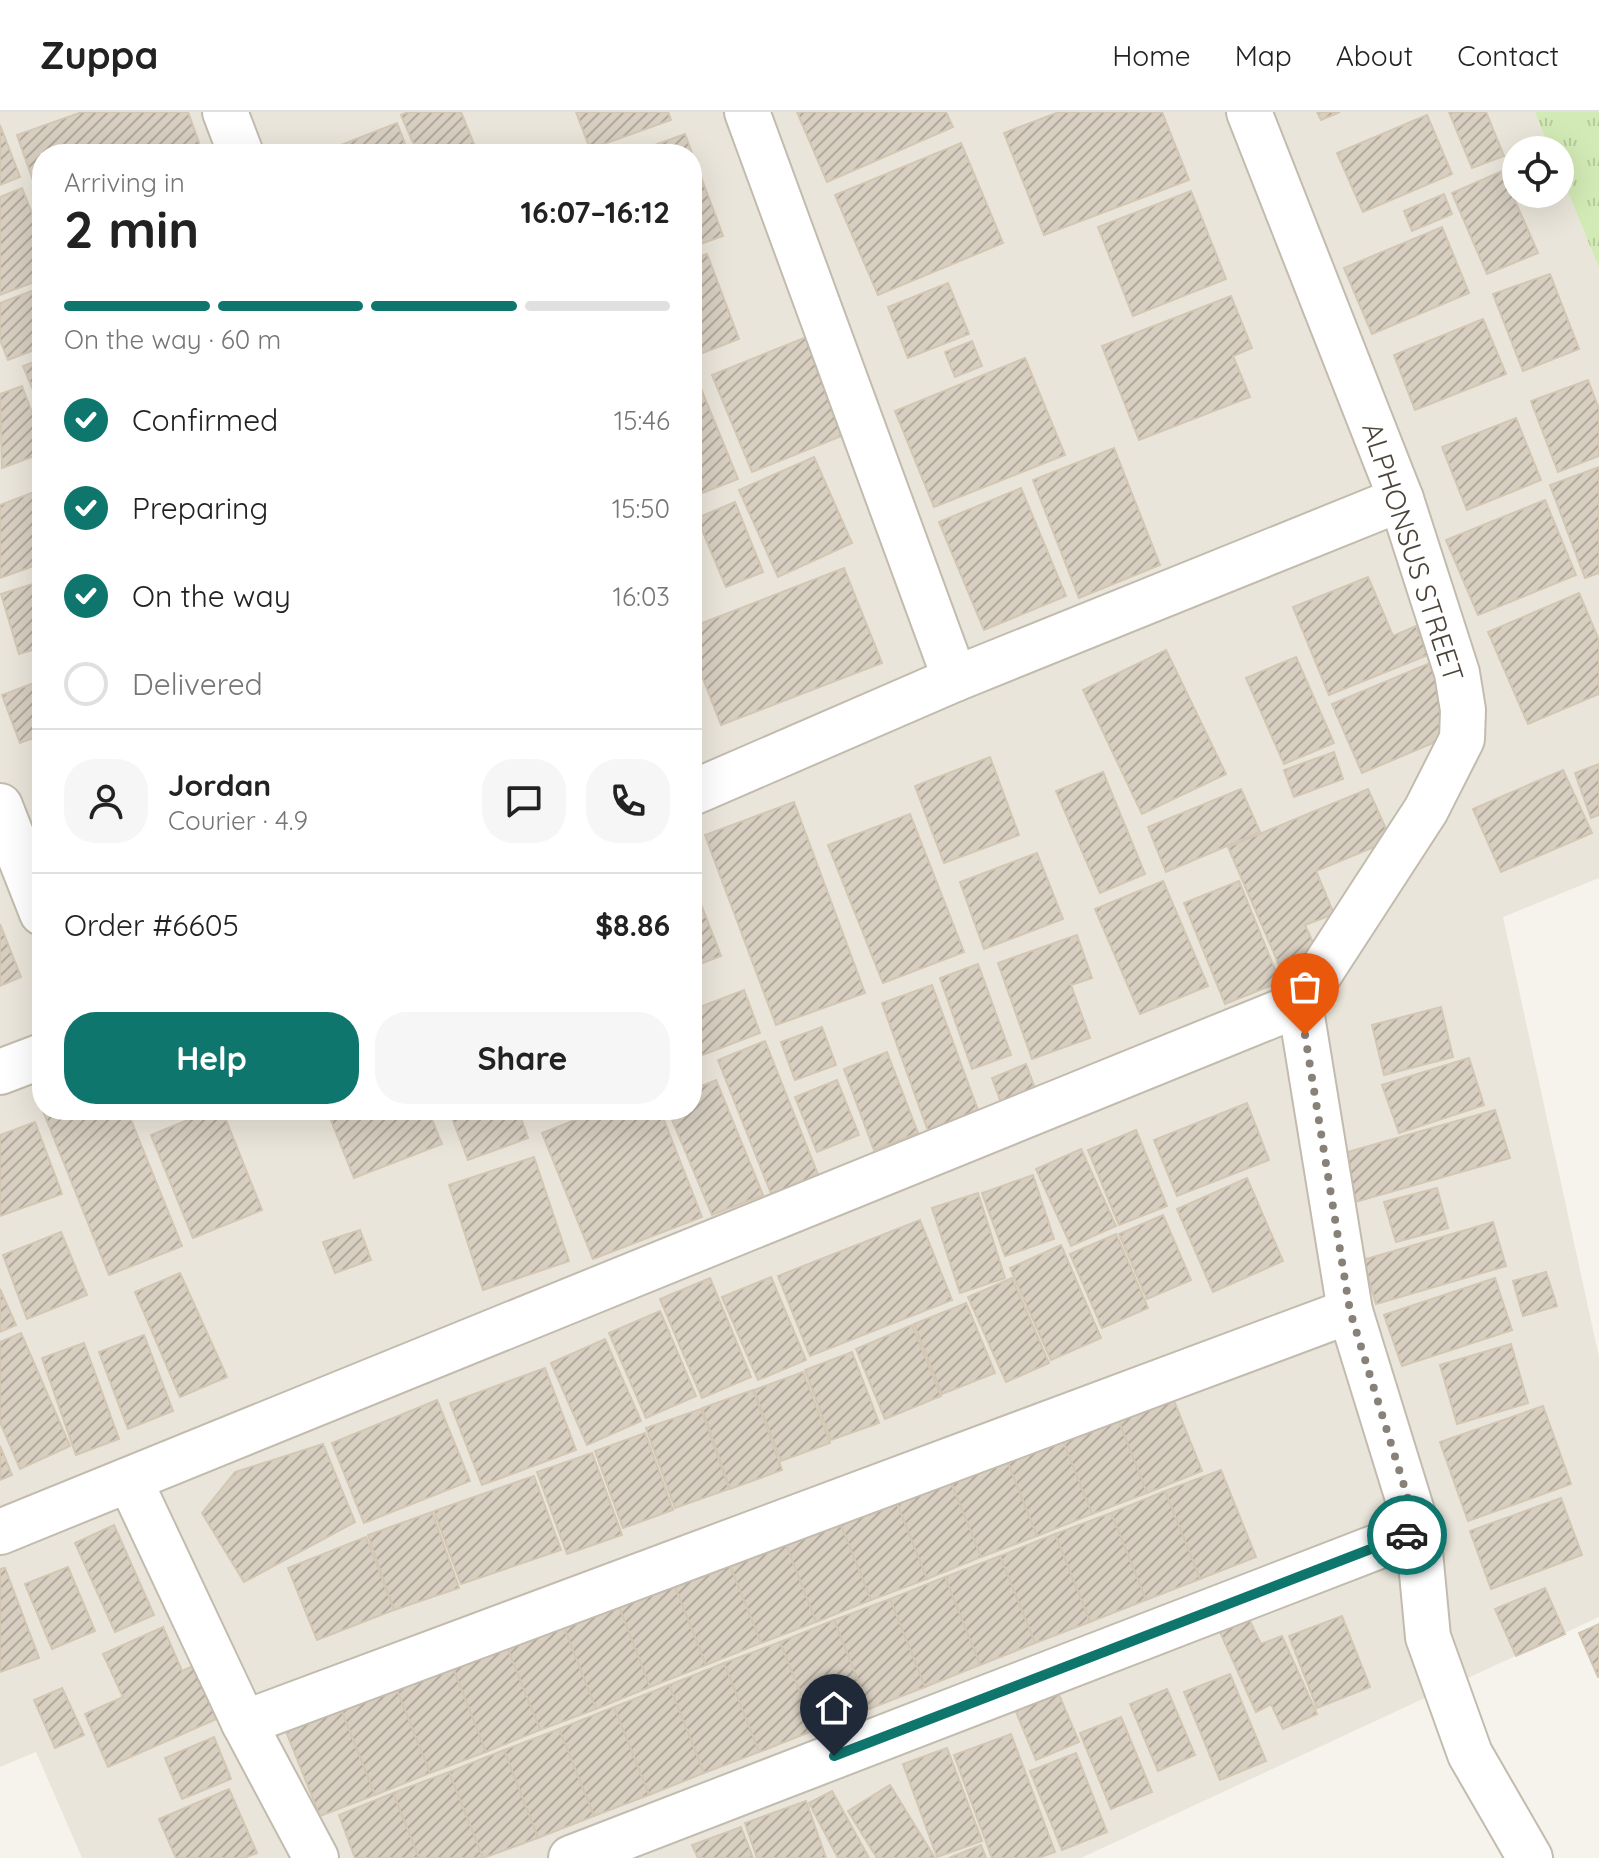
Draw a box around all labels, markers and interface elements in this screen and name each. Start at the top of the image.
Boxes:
text: Zuppa [40,31,158,79]
text: Home [1112,38,1191,73]
text: Map [1235,38,1292,73]
text: About [1336,38,1413,73]
text: Contact [1457,38,1559,73]
map controls [1502,136,1574,208]
button: locate [1502,136,1574,208]
text: Arriving in [64,166,185,199]
text: 16:07–16:12 [520,193,670,231]
text: 2 min [64,196,199,261]
text: On the way · 60 m [64,323,281,356]
icon: check [64,398,108,442]
text: Confirmed [132,401,278,439]
text: 15:46 [614,404,670,437]
street label: ALPHONSUS STREET [1355,418,1472,686]
icon: check [64,486,108,530]
text: Preparing [132,489,268,527]
text: 15:50 [612,492,670,525]
icon: check [64,574,108,618]
text: On the way [132,577,291,615]
text: 16:03 [612,580,670,613]
text: Delivered [132,665,263,703]
button: person [64,759,148,843]
button: chat [482,759,566,843]
button: phone [586,759,670,843]
text: Jordan [168,766,271,804]
text: Courier · 4.9 [168,804,308,837]
text: Order #6605 [64,906,239,944]
text: $8.86 [595,906,670,944]
pin [1271,953,1339,1035]
icon: bag [1283,965,1327,1009]
button: Help [64,1012,359,1104]
button: Share [375,1012,670,1104]
courier [1367,1495,1447,1575]
icon: car [1385,1513,1429,1557]
pin [800,1674,868,1756]
icon: home [812,1686,856,1730]

